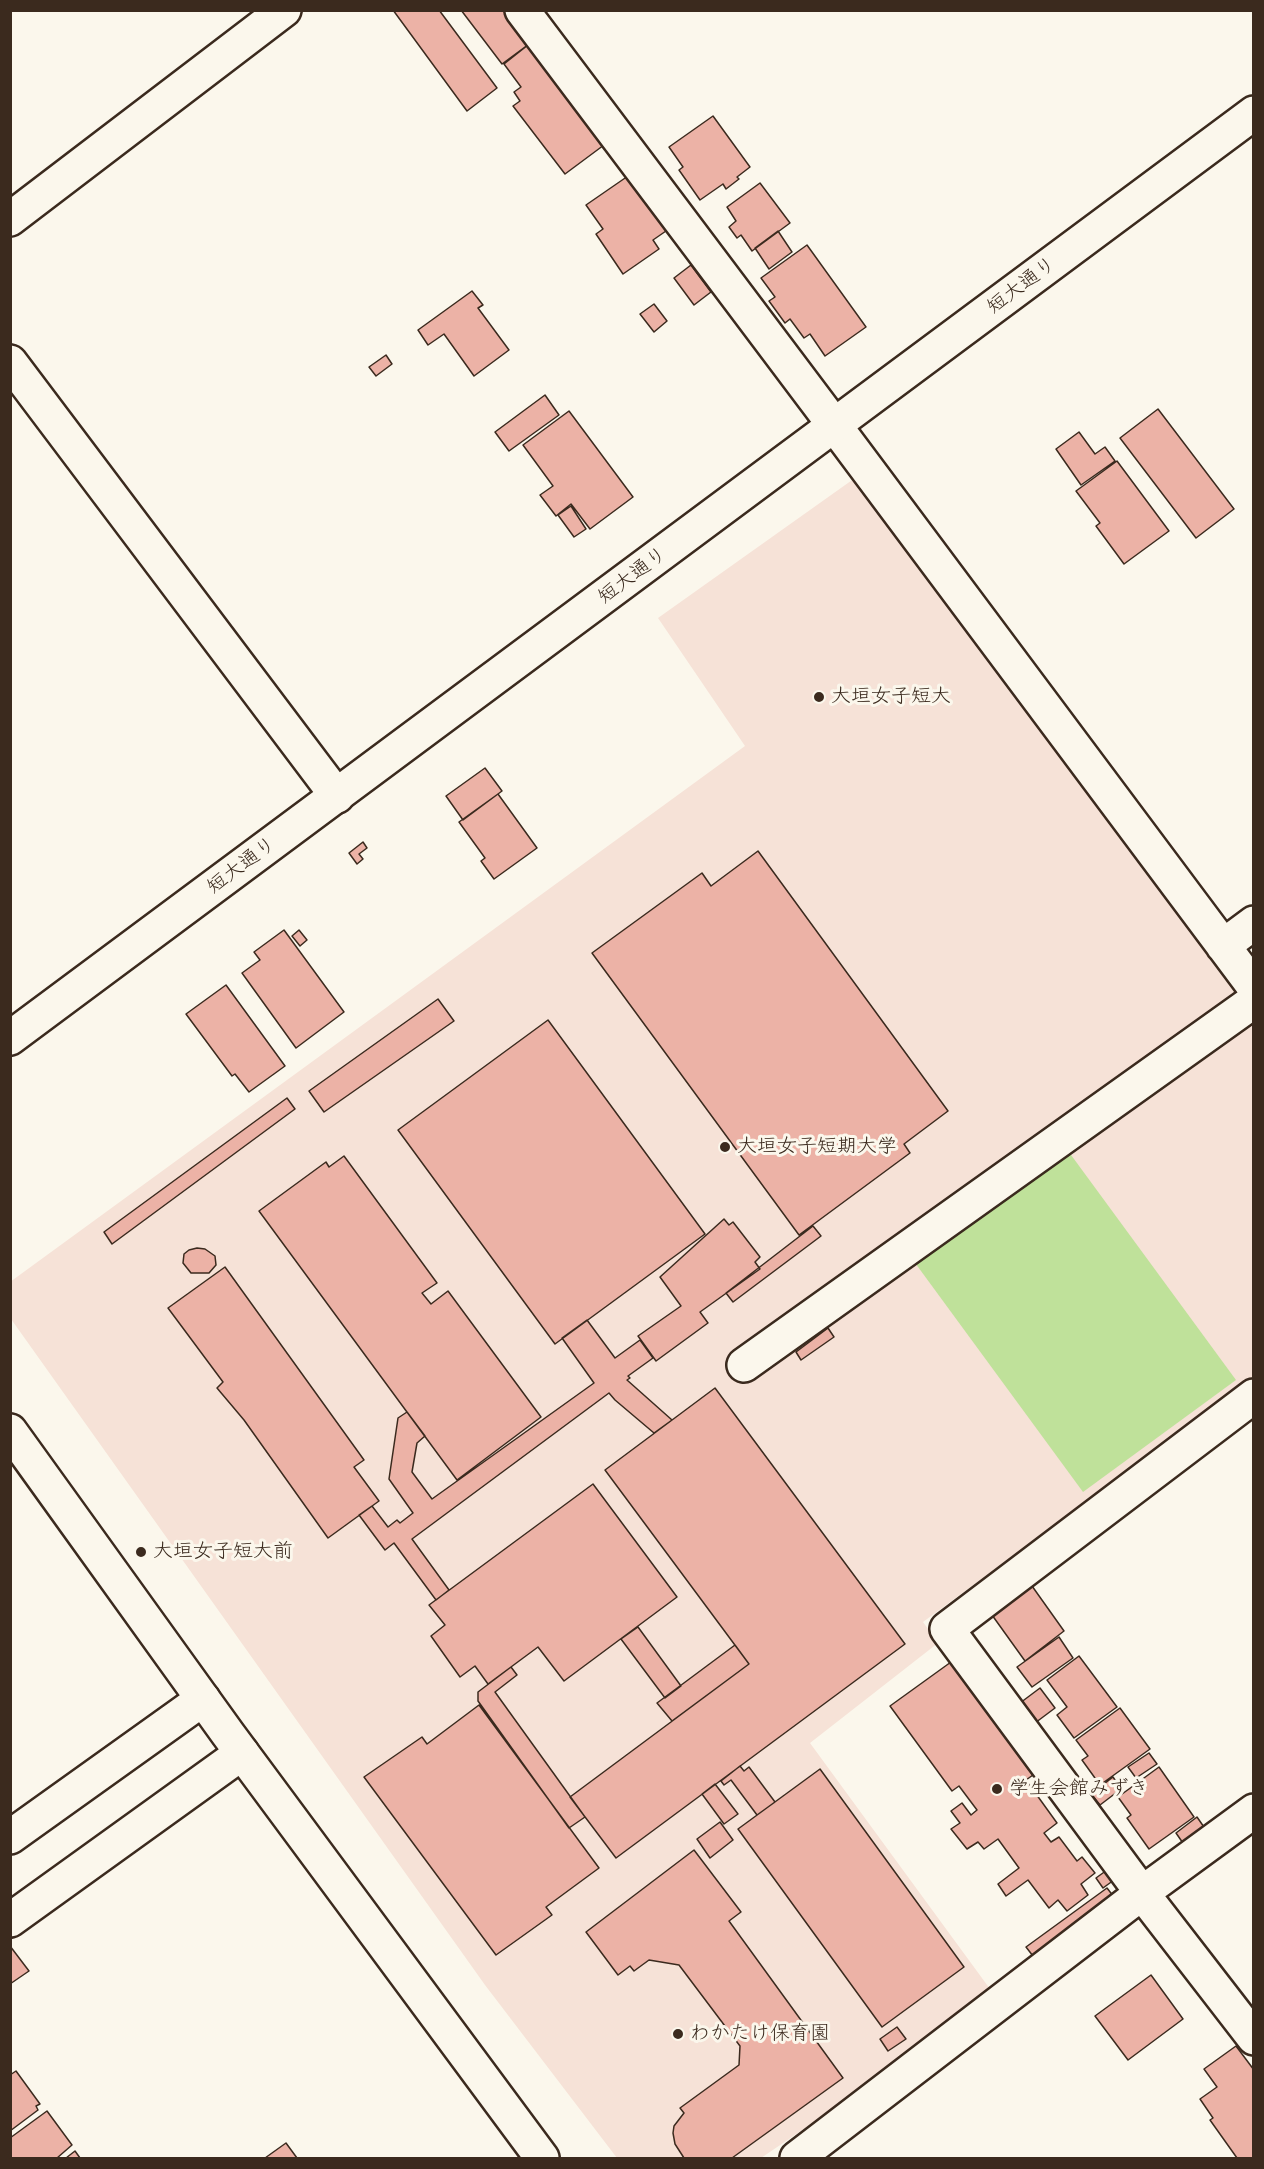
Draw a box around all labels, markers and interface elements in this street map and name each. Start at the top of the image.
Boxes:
street label: 短大通り [983,252,1061,320]
street label: 短大通り [594,542,672,610]
place label: 大垣女子短大 [831,685,951,709]
marker: 大垣女子短大 [812,690,826,704]
street label: 短大通り [203,832,281,900]
place label: 大垣女子短期大学 [737,1135,897,1159]
marker: 大垣女子短期大学 [718,1140,732,1154]
place label: 大垣女子短大前 [153,1540,293,1564]
marker: 大垣女子短大前 [134,1545,148,1559]
place label: 学生会館みずき [1009,1777,1149,1801]
marker: 学生会館みずき [990,1782,1004,1796]
place label: わかたけ保育園 [690,2022,830,2046]
marker: わかたけ保育園 [671,2027,685,2041]

